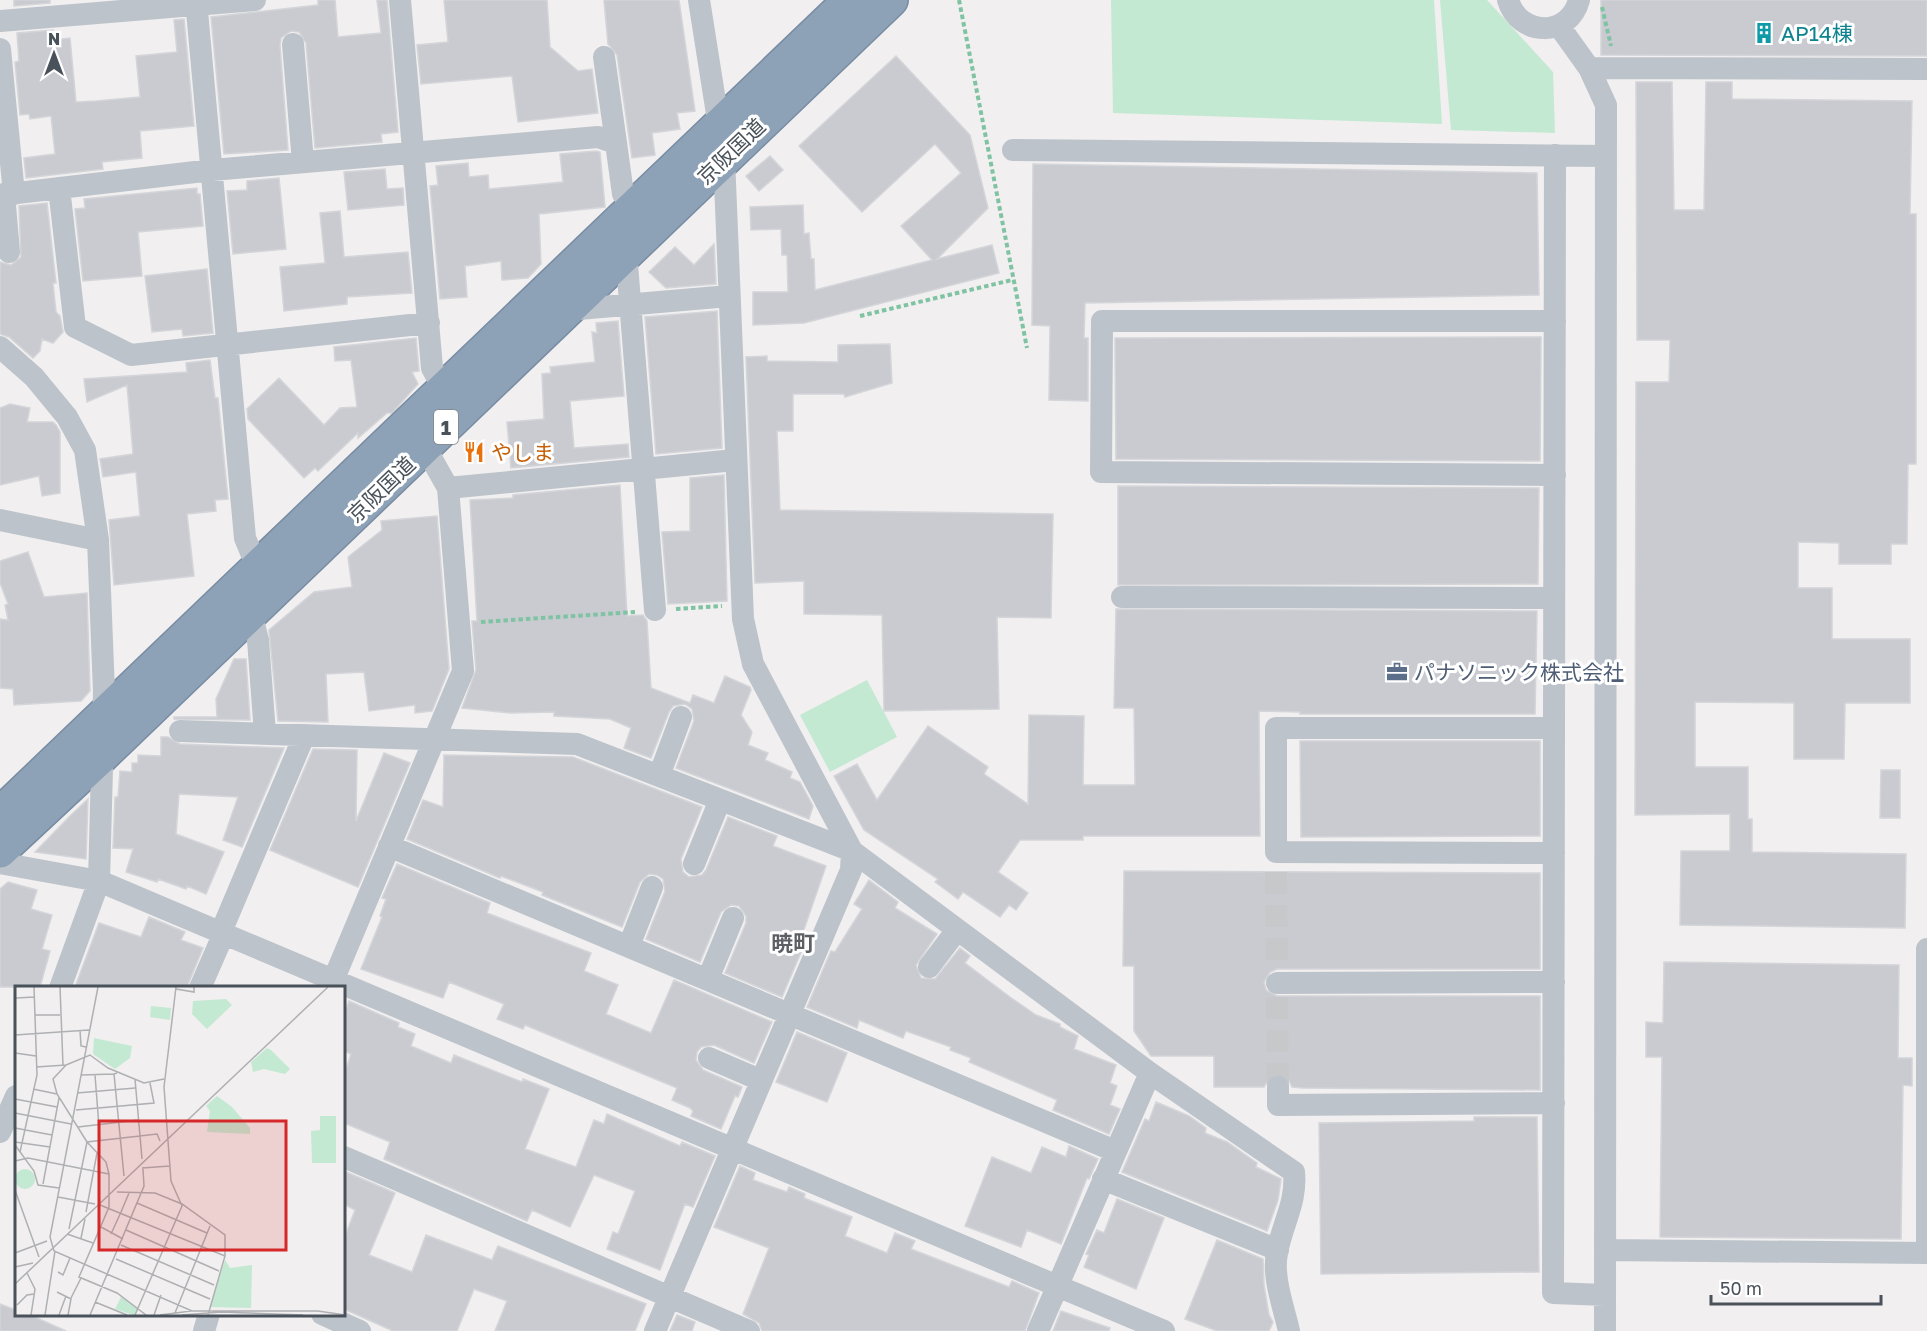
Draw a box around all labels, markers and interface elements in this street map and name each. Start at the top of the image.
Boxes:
place label: AP14棟 [1781,20,1853,46]
building icon: AP14棟 [1752,21,1776,45]
north arrow [24,24,84,84]
text: N [48,29,60,49]
street label: 京阪国道 [692,112,770,190]
road number: 1 [434,410,458,444]
place label: やしま [491,439,554,465]
restaurant icon: やしま [462,440,486,464]
street label: 京阪国道 [342,450,420,528]
place label: パナソニック株式会社 [1414,659,1624,685]
office icon: パナソニック株式会社 [1385,660,1409,684]
district label: 暁町 [771,929,815,956]
inset map [15,986,345,1316]
scale bar [1711,1268,1880,1306]
text: 50 m [1720,1277,1762,1299]

